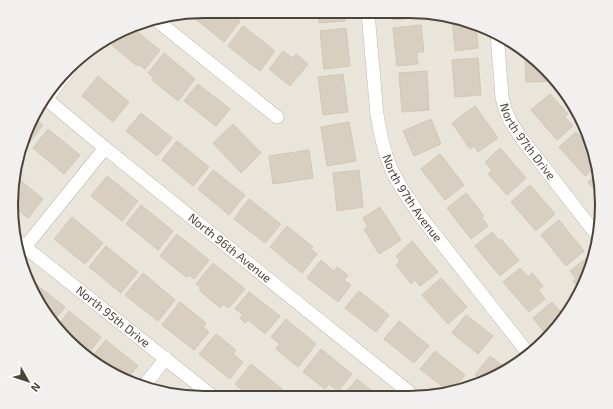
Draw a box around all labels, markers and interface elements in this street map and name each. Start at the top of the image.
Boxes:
street label: North 97th Drive [498,102,559,182]
street label: North 97th Avenue [380,152,446,244]
street label: North 96th Avenue [186,210,275,285]
street label: North 95th Drive [74,282,153,350]
north arrow [8,361,48,401]
text: N [29,380,44,395]

